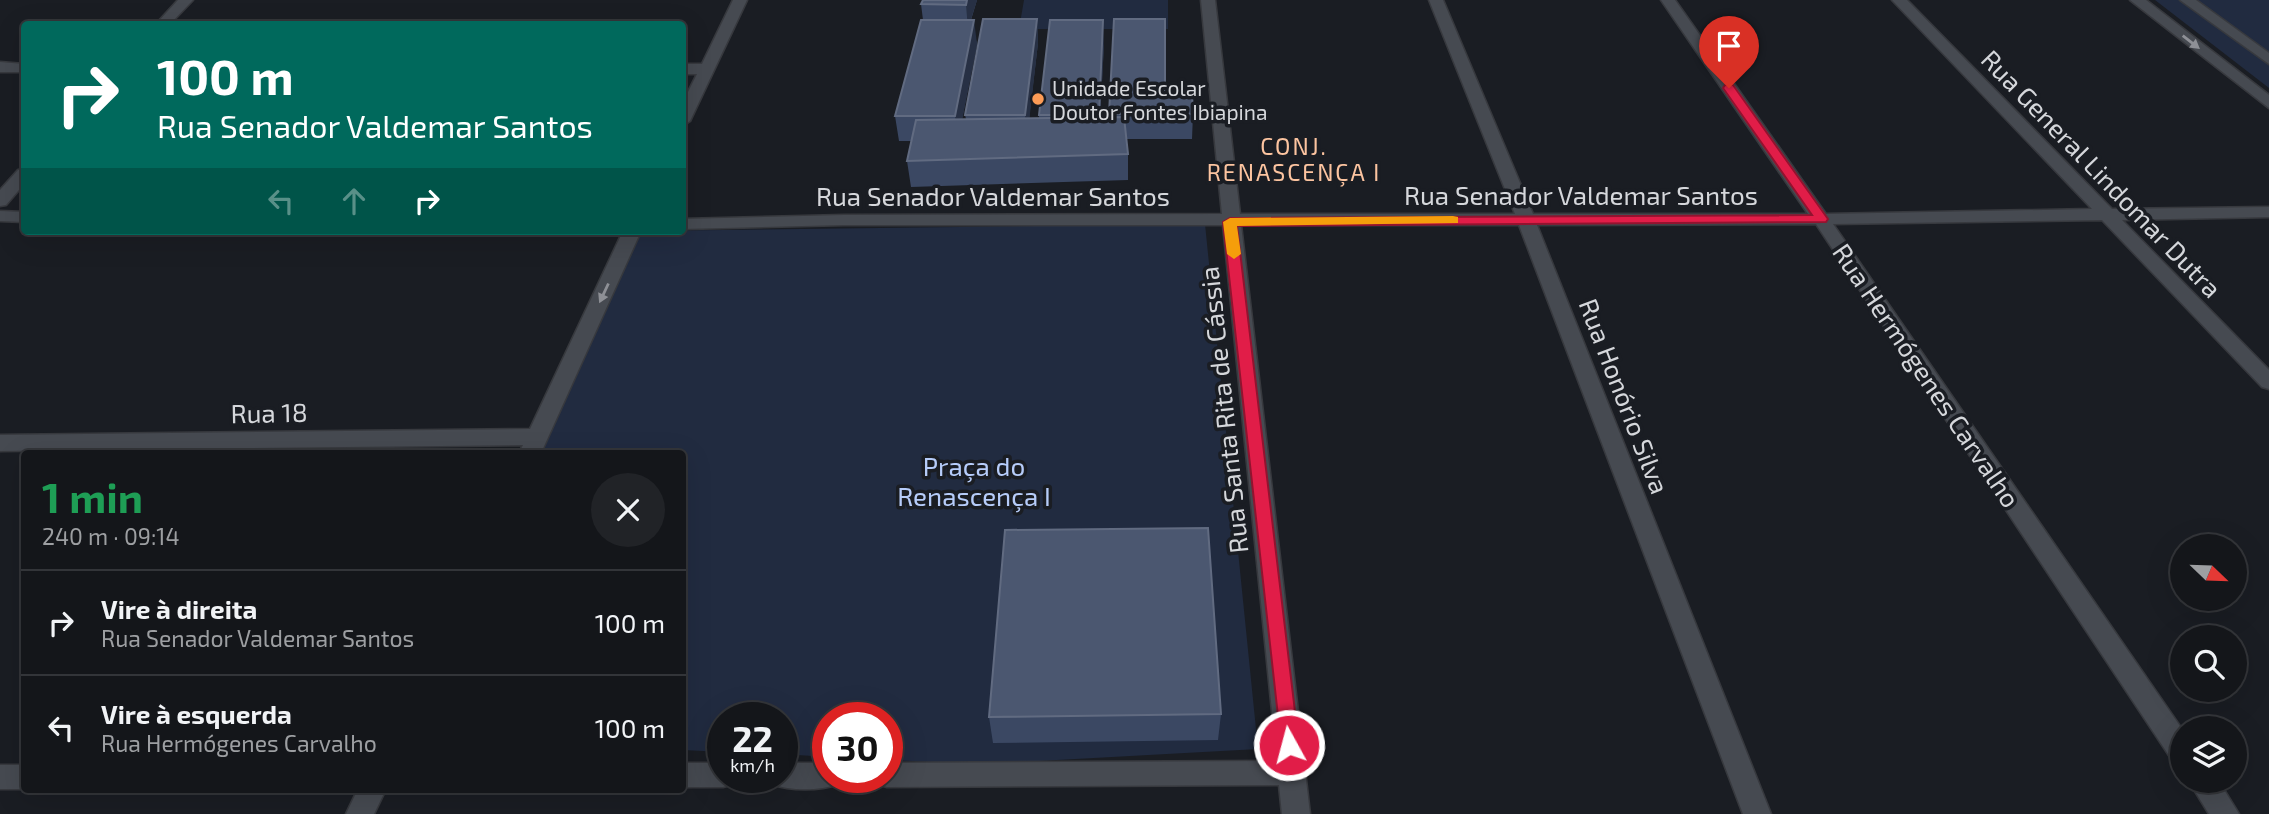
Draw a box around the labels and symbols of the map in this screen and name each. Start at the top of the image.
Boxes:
pin [1699,16,1759,88]
one-way arrow [2182,34,2200,49]
street label: Rua General Lindomar Dutra [1976,43,2228,303]
place label: Unidade Escolar Doutor Fontes Ibiapina [1052,75,1268,124]
marker: Unidade Escolar Doutor Fontes Ibiapina [1030,91,1046,107]
district label: CONJ. RENASCENÇA I [1207,132,1381,187]
street label: Rua Senador Valdemar Santos [1404,179,1758,210]
street label: Rua Senador Valdemar Santos [816,180,1170,211]
street label: Rua Hermógenes Carvalho [1827,237,2027,513]
street label: Rua Santa Rita de Cássia [1193,265,1253,555]
one-way arrow [598,283,610,303]
street label: Rua Honório Silva [1574,294,1676,498]
street label: Rua 18 [230,396,308,428]
park label: Praça do Renascença I [897,450,1051,513]
north arrow [2170,534,2247,611]
speed limit sign: 30 [812,702,903,793]
position arrow [1252,708,1326,782]

